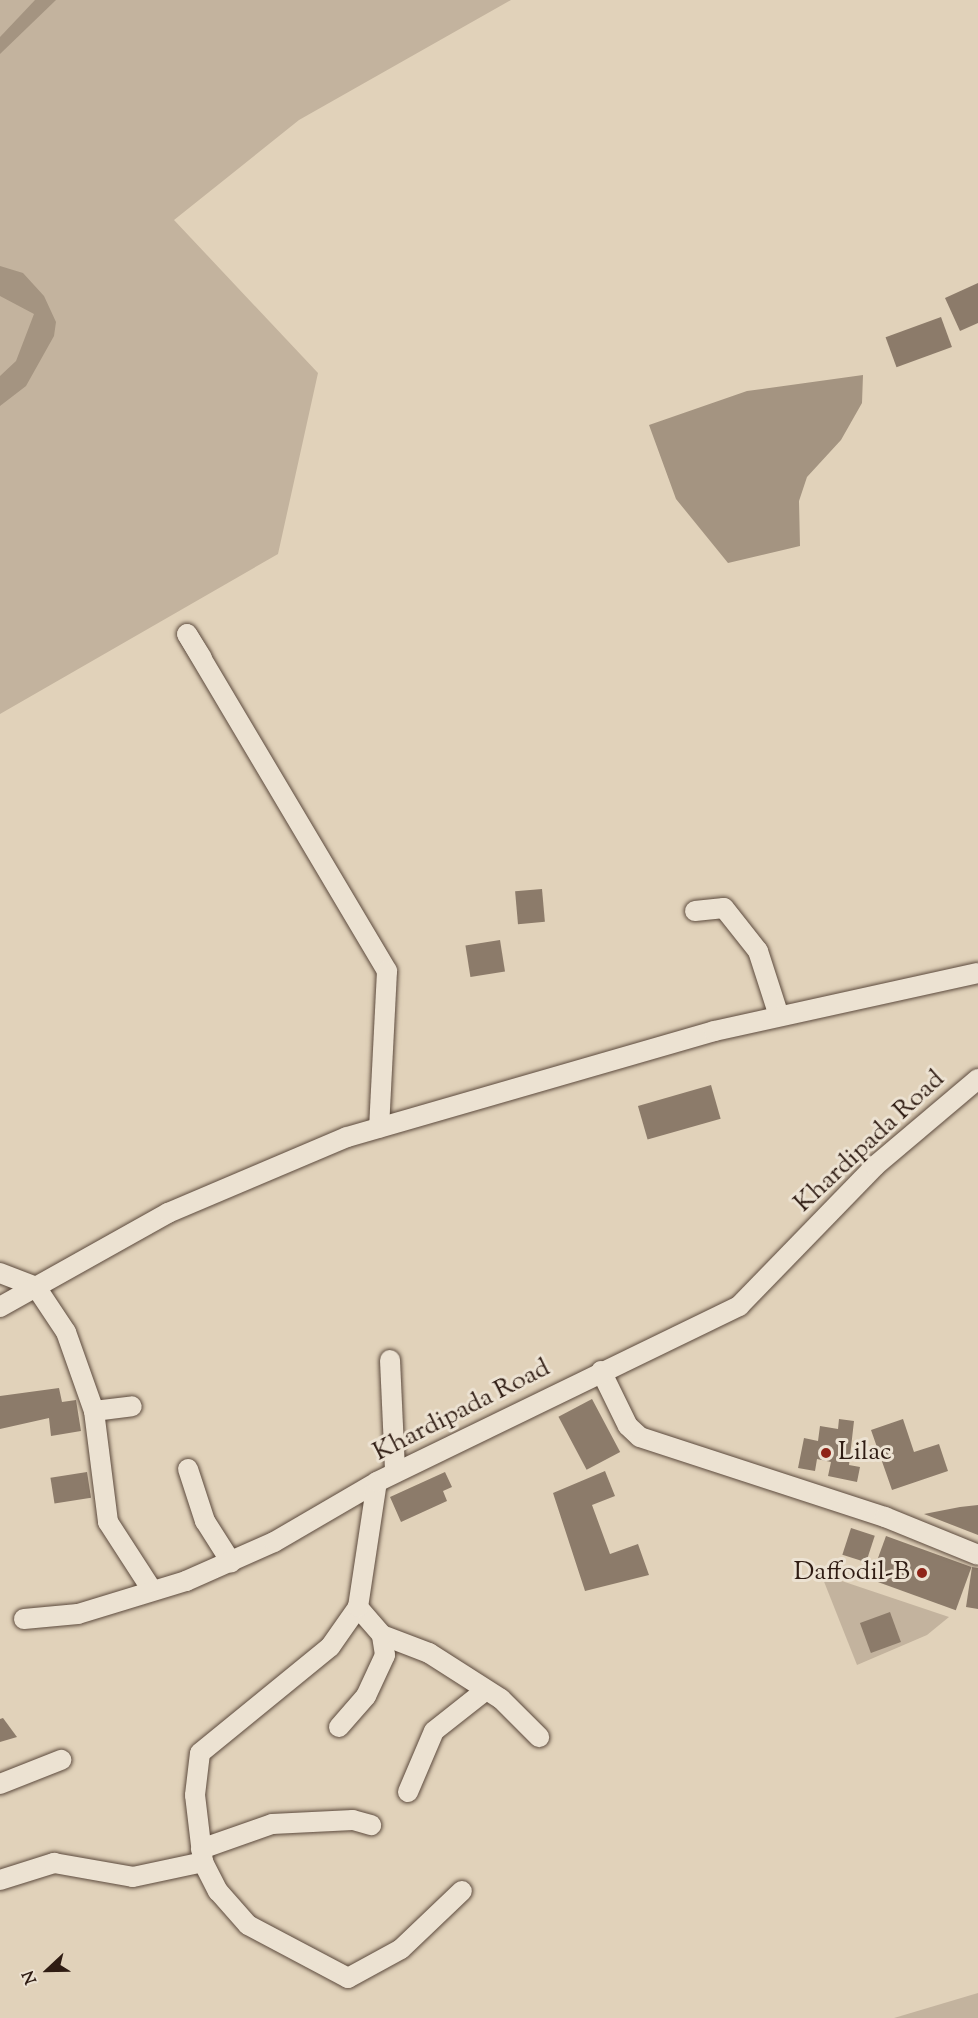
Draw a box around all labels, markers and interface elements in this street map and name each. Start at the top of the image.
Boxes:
street label: Khardipada Road [788,1064,952,1220]
street label: Khardipada Road [368,1353,556,1469]
place label: Lilac [838,1437,892,1469]
marker: Lilac [819,1446,833,1460]
place label: Daffodil-B [794,1557,910,1589]
marker: Daffodil-B [915,1566,929,1580]
north arrow [18,1940,78,2000]
text: N [18,1967,44,1987]

